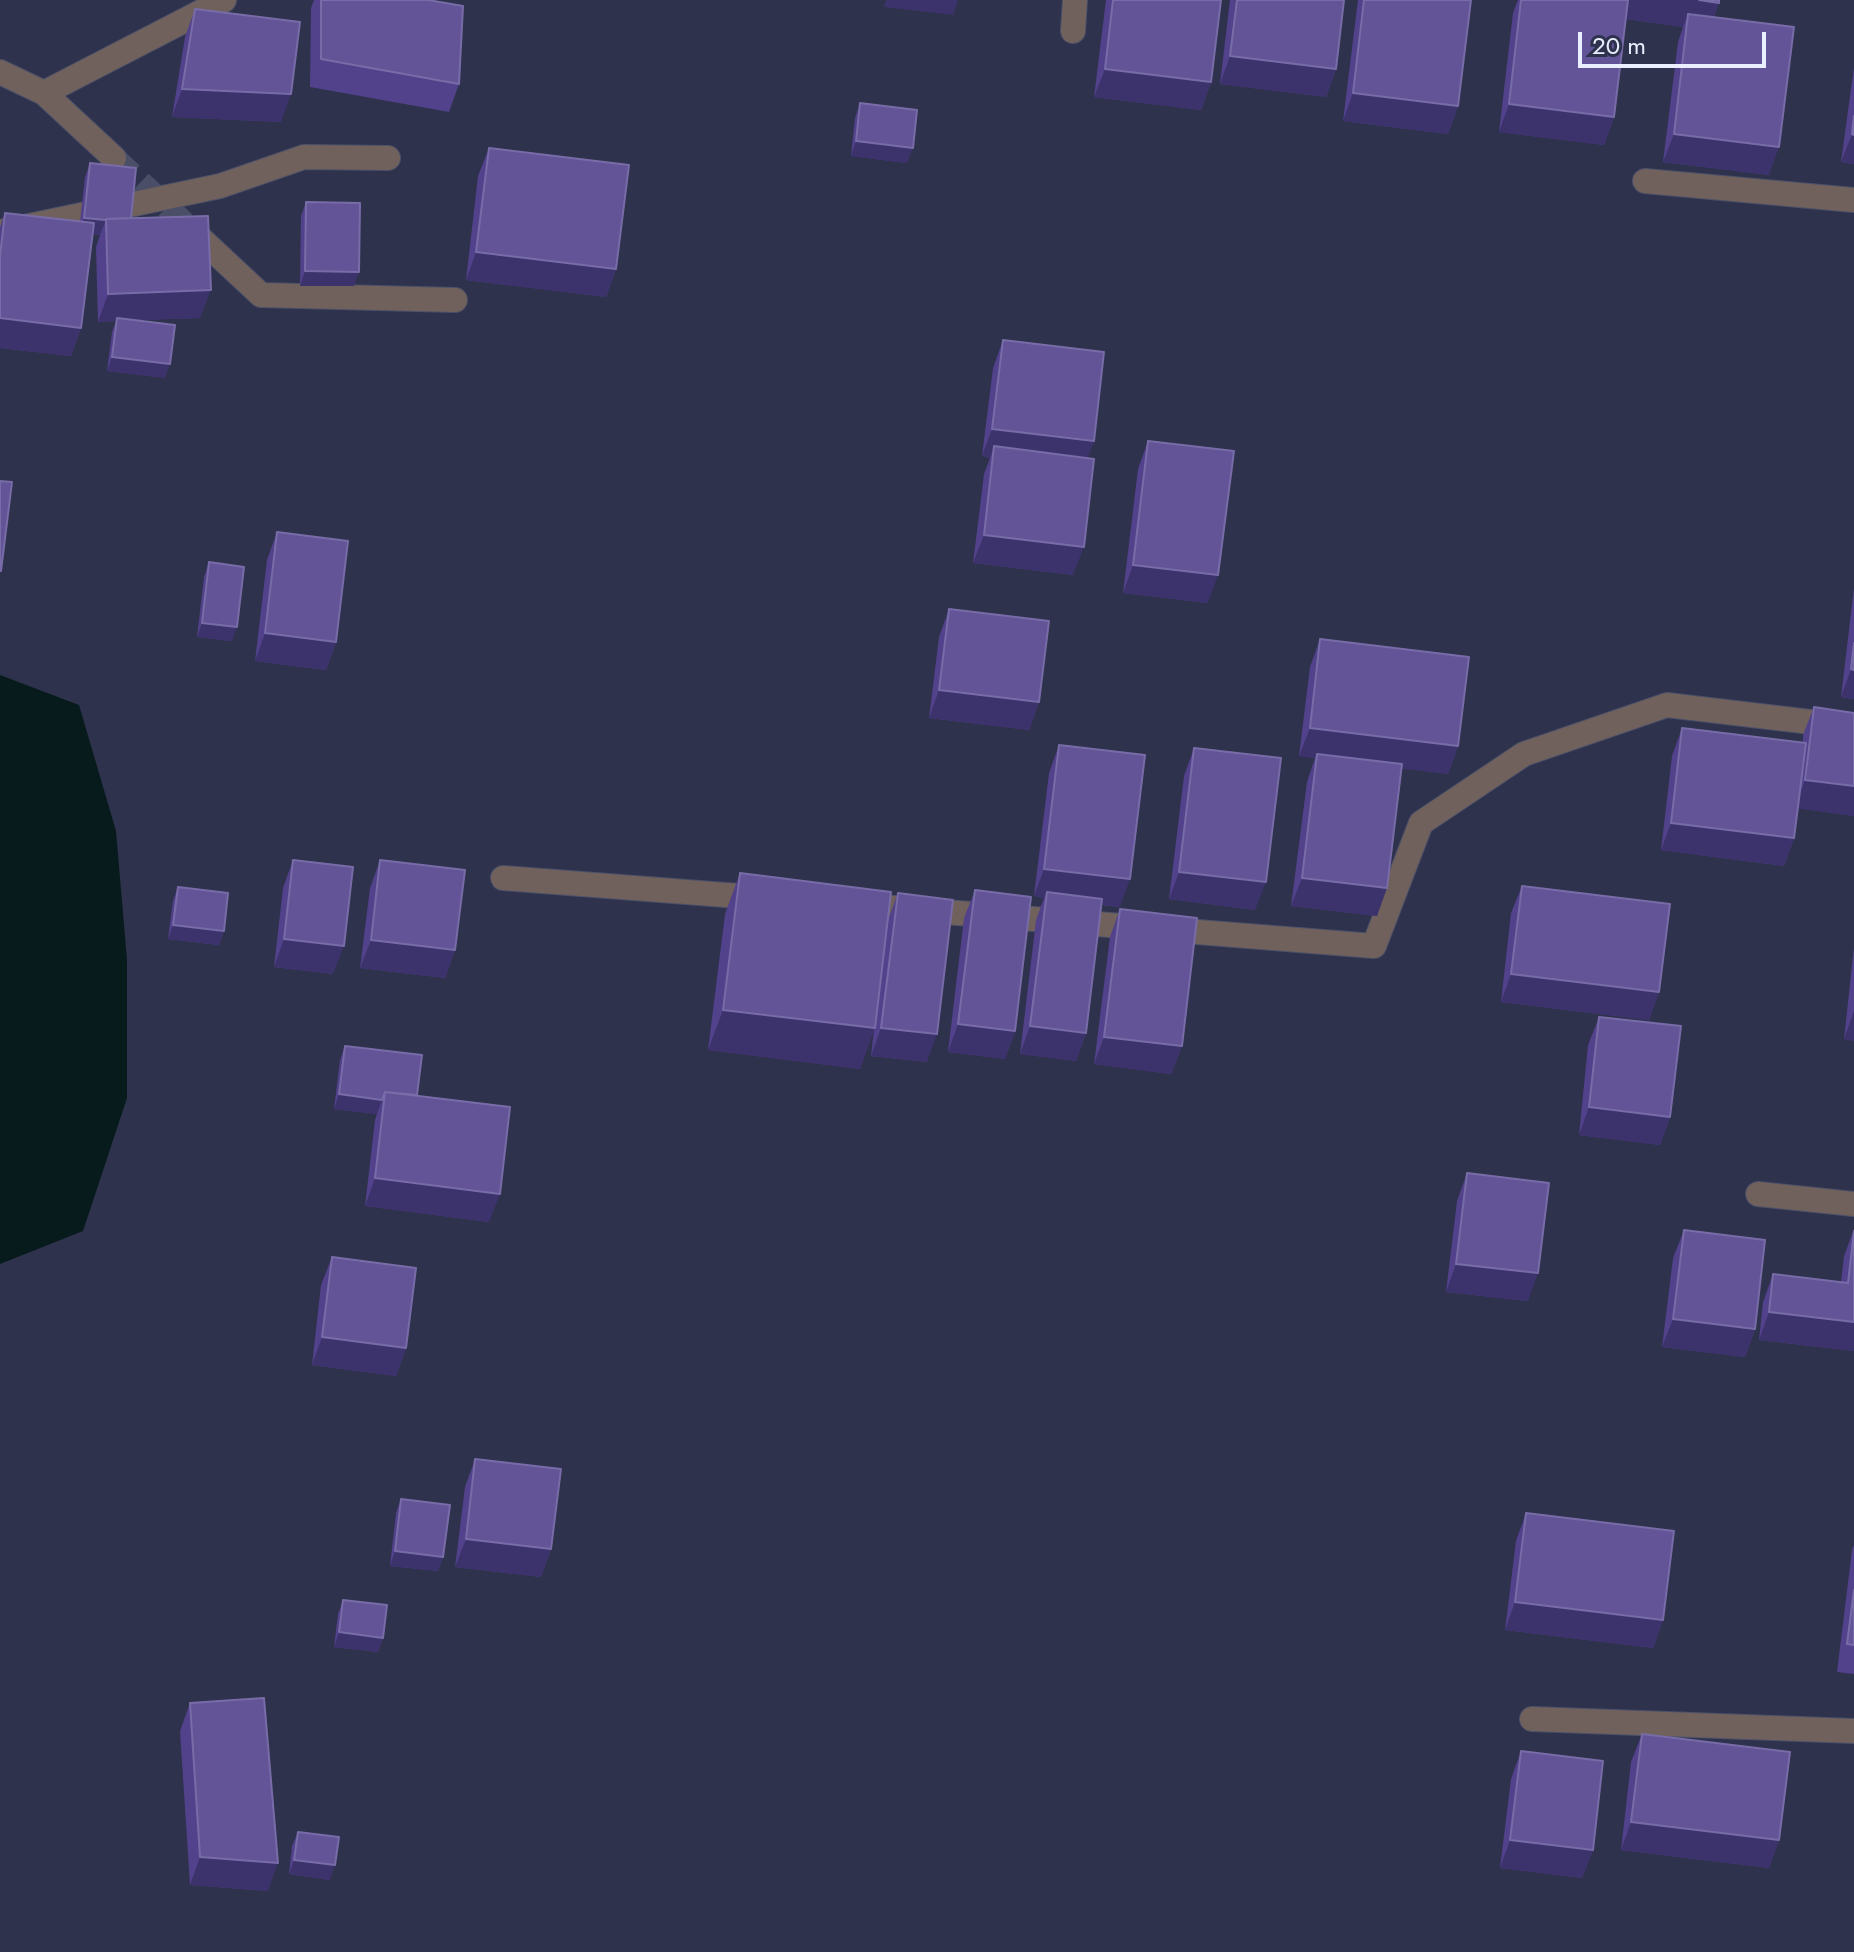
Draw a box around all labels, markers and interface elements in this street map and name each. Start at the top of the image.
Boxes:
scale bar [1582,16,1770,66]
text: 20 m [1592,28,1646,63]

